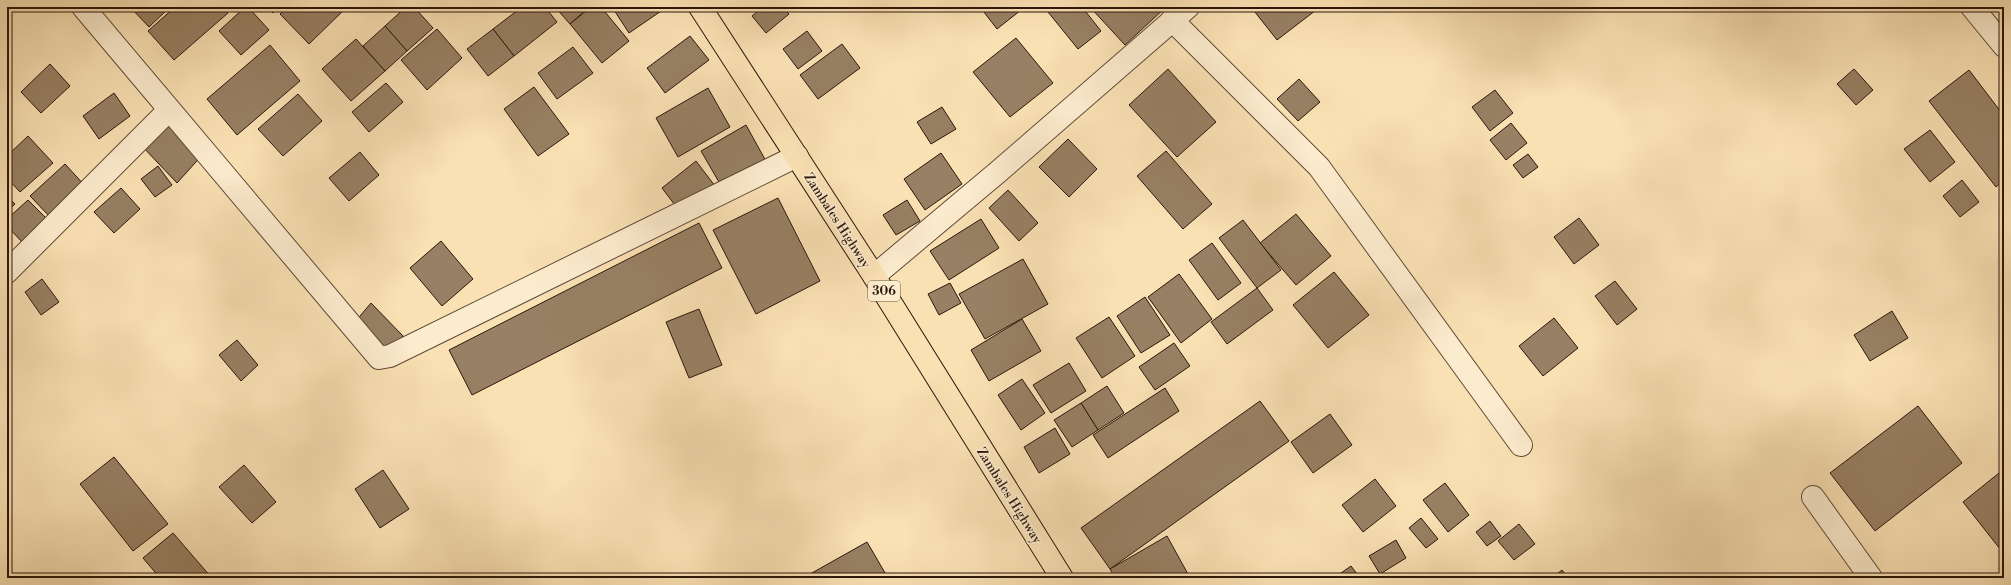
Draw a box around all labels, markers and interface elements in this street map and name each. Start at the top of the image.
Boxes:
street label: Zambales Highway [800,170,874,272]
road number: 306 [868,281,900,301]
street label: Zambales Highway [973,445,1045,547]

